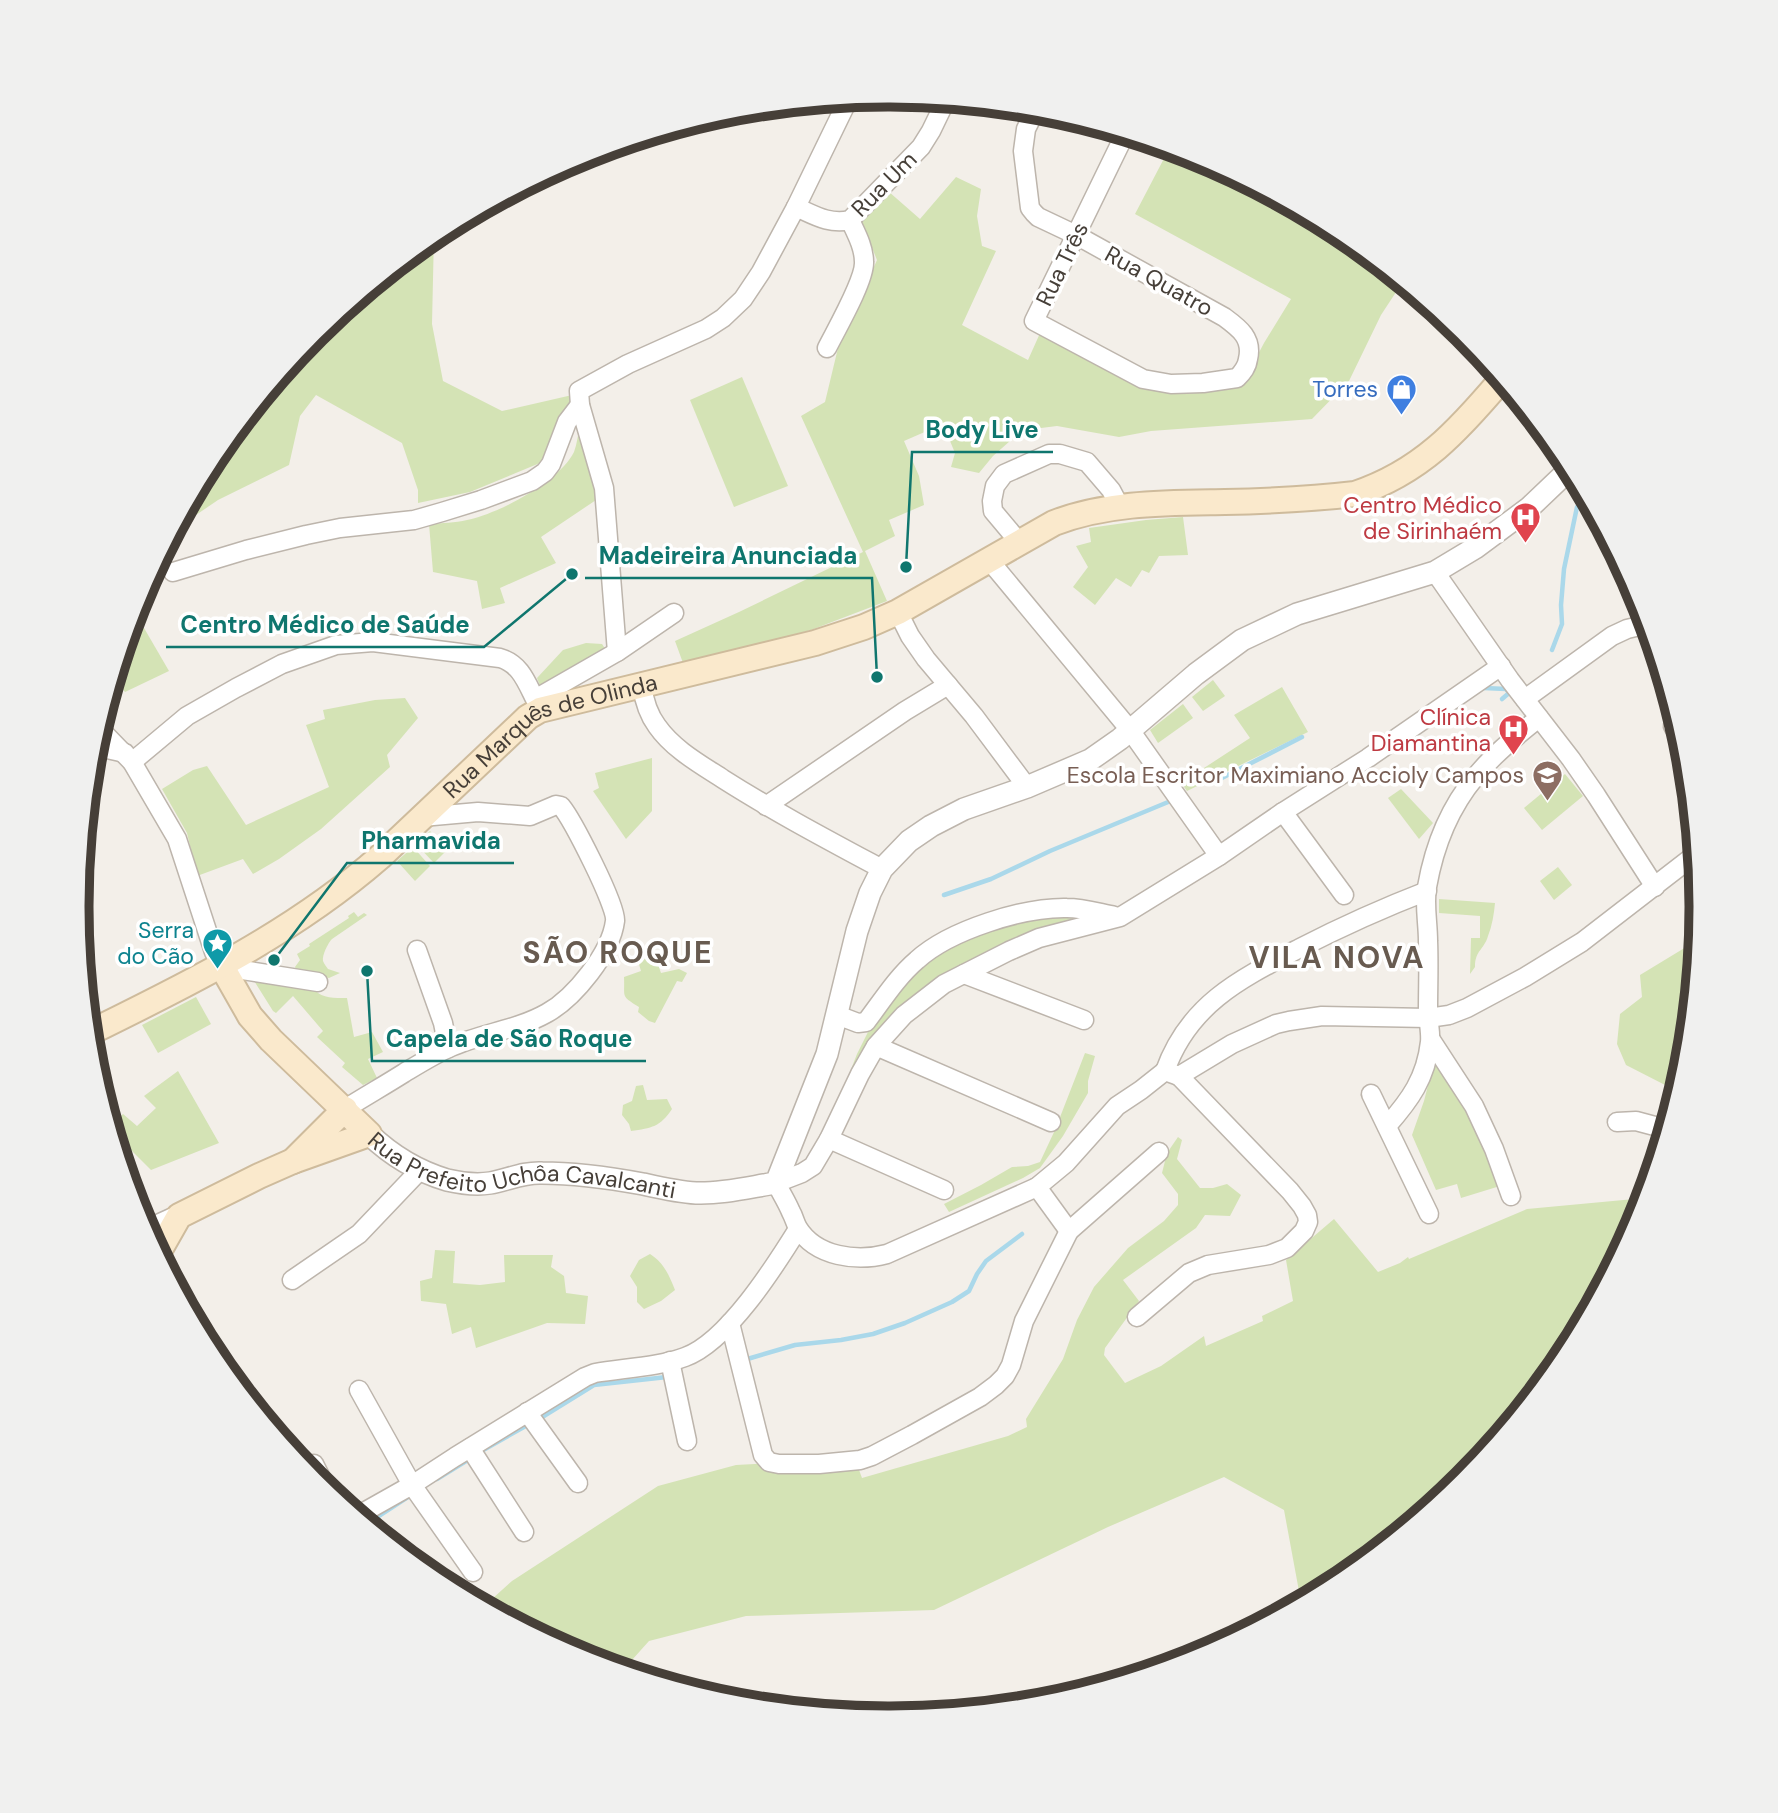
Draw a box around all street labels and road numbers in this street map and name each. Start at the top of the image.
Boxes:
street label: Rua Um [845,145,923,223]
street label: Rua Três [1029,217,1095,311]
street label: Rua Quatro [1100,239,1218,323]
street label: Rua Marquês de Olinda [436,667,660,805]
street label: Rua Prefeito Uchôa Cavalcanti [362,1125,678,1205]

